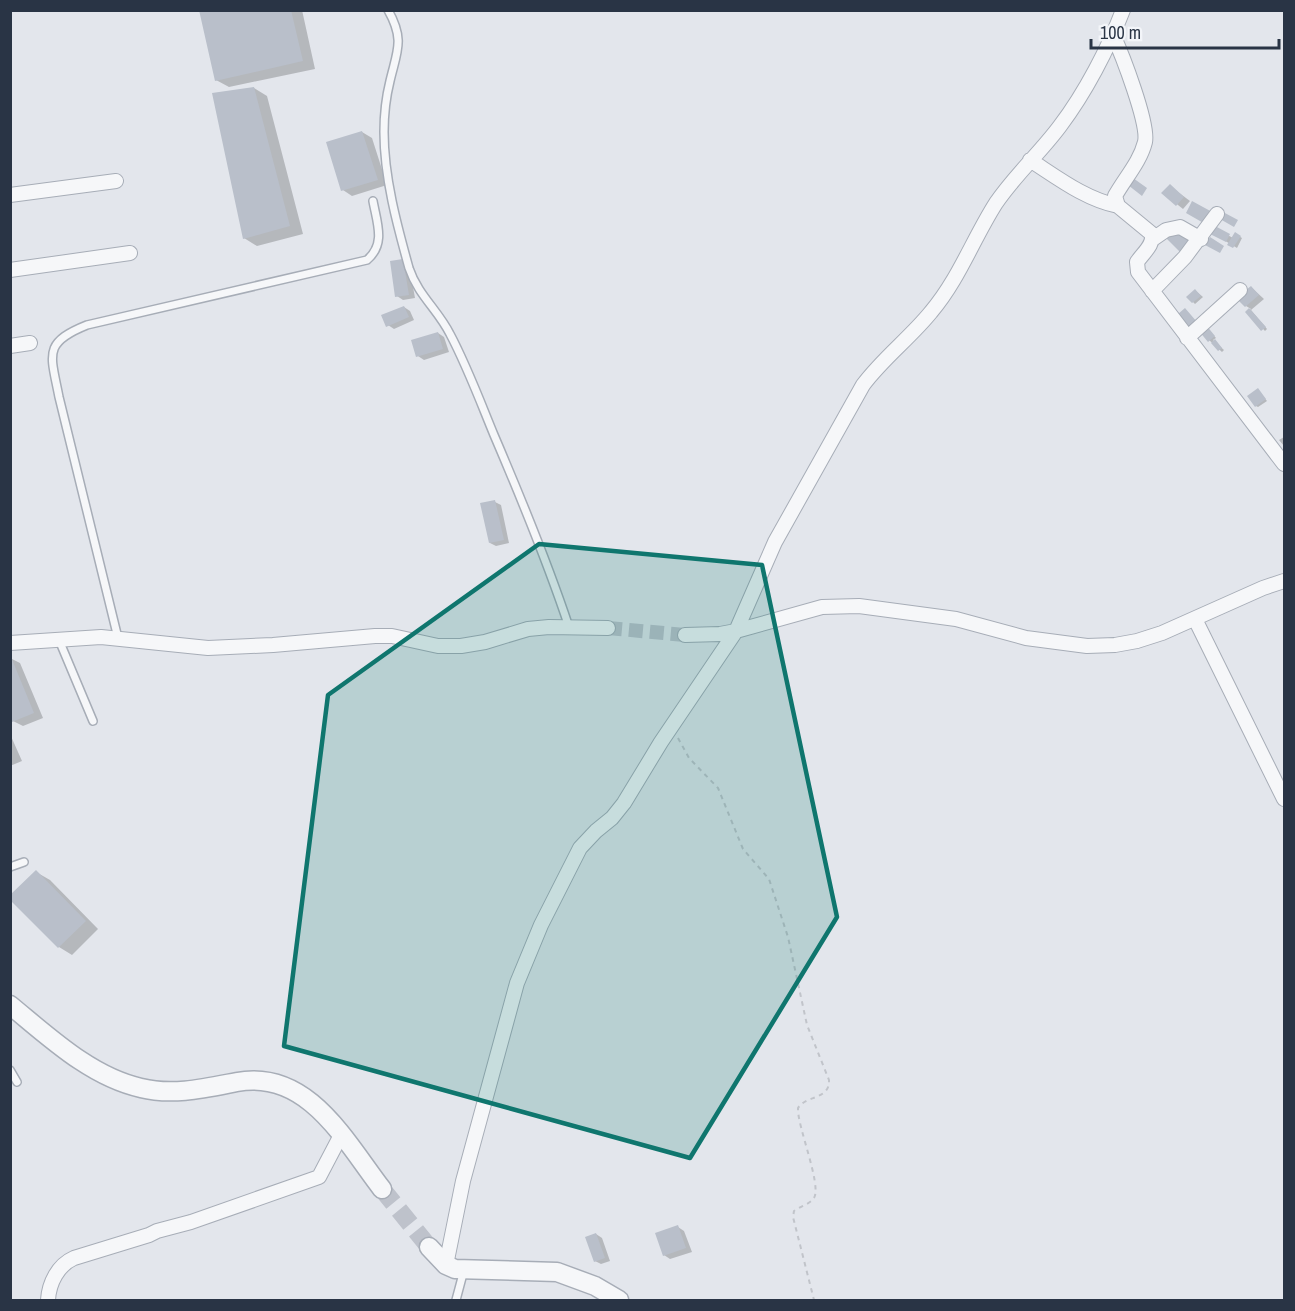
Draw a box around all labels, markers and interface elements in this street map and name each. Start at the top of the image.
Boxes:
scale bar [1091,12,1278,50]
text: 100 m [1100,20,1141,45]

